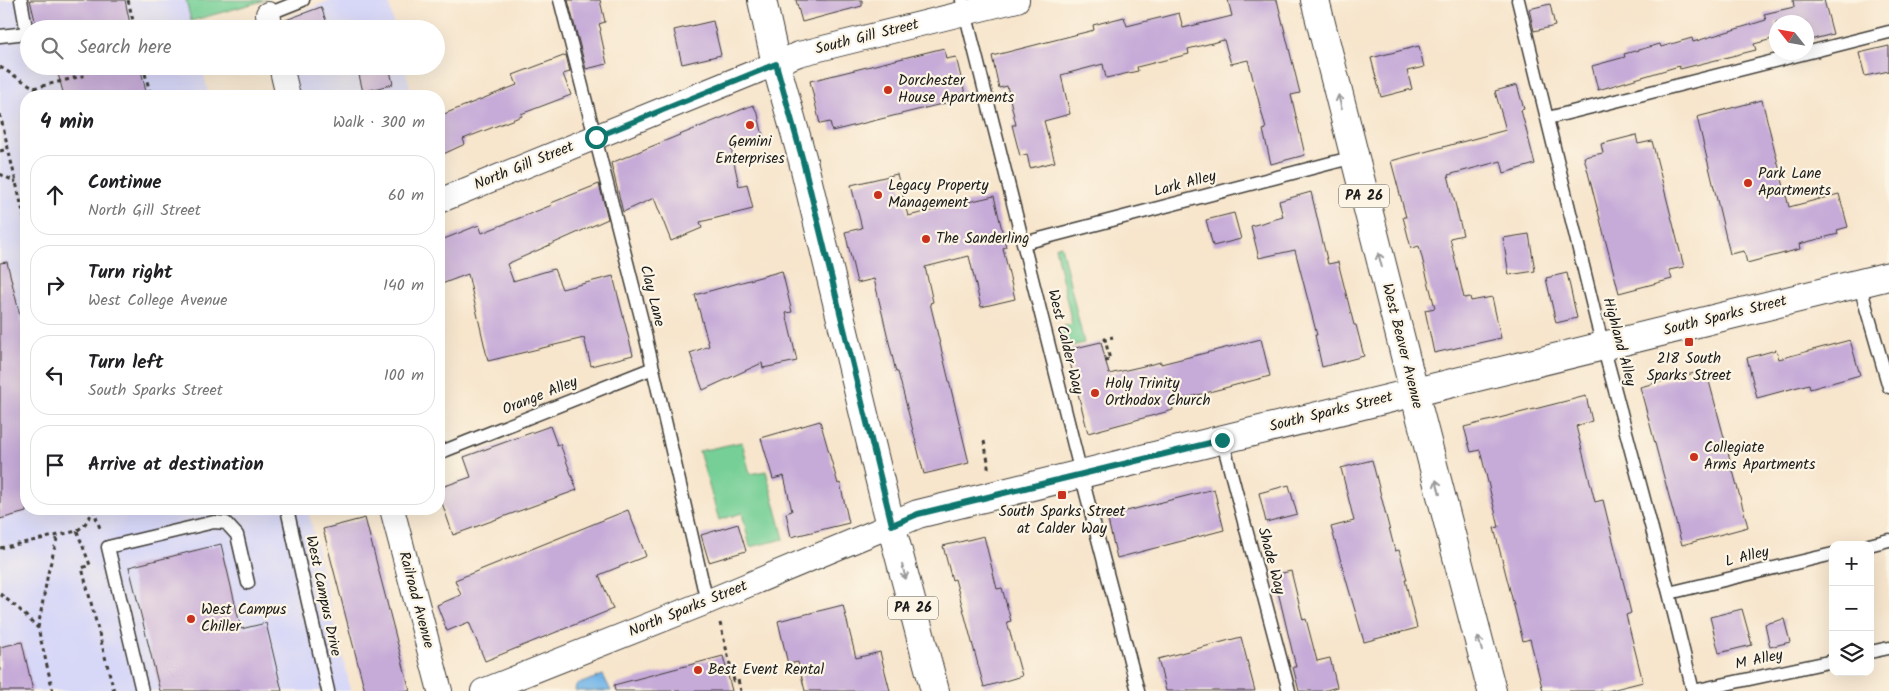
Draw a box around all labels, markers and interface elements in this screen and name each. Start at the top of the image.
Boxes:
street label: South Gill Street [813,12,922,61]
north arrow [1769,15,1814,60]
search box [20,20,445,75]
text: Search here [78,33,172,63]
icon: search [38,34,66,62]
place label: Dorchester House Apartments [898,69,1015,110]
marker: Dorchester House Apartments [882,84,894,96]
one-way arrow [1335,94,1345,110]
text: 4 min [40,106,94,139]
text: Walk · 300 m [333,110,425,135]
marker: Gemini Enterprises [744,119,756,131]
route start [585,126,608,149]
place label: Gemini Enterprises [715,130,785,171]
street label: North Gill Street [470,135,578,197]
place label: Park Lane Apartments [1758,162,1832,203]
street label: Lark Alley [1151,164,1220,204]
text: Continue [88,168,161,198]
place label: Legacy Property Management [888,174,989,215]
marker: Park Lane Apartments [1742,177,1754,189]
icon: ahead [41,181,69,209]
text: 60 m [388,183,424,208]
road number: PA 26 [1339,185,1389,208]
marker: Legacy Property Management [872,189,884,201]
text: North Gill Street [88,198,201,223]
place label: The Sanderling [936,227,1029,251]
marker: The Sanderling [920,233,932,245]
one-way arrow [1375,252,1384,268]
text: Turn right [88,258,173,288]
street label: Clay Lane [633,263,671,330]
icon: right [41,271,69,299]
text: 140 m [383,273,424,298]
street label: West Beaver Avenue [1375,281,1429,411]
street label: West Calder Way [1040,287,1090,398]
text: West College Avenue [88,288,227,313]
street label: South Sparks Street [1661,289,1789,343]
street label: Highland Alley [1596,295,1643,390]
marker: 218 South Sparks Street [1683,336,1695,348]
place label: 218 South Sparks Street [1647,347,1731,388]
text: Turn left [88,348,163,378]
icon: left [41,361,69,389]
text: 100 m [384,363,424,388]
street label: Orange Alley [499,370,582,422]
place label: Holy Trinity Orthodox Church [1105,372,1210,413]
text: South Sparks Street [88,378,223,403]
street label: South Sparks Street [1267,385,1395,439]
marker: Holy Trinity Orthodox Church [1089,387,1101,399]
route end [1211,429,1234,452]
place label: Collegiate Arms Apartments [1704,436,1816,477]
text: Arrive at destination [88,450,264,480]
icon: arrive [41,451,69,479]
marker: Collegiate Arms Apartments [1688,451,1700,463]
one-way arrow [1433,479,1443,495]
marker: South Sparks Street at Calder Way [1056,489,1068,501]
place label: South Sparks Street at Calder Way [999,500,1125,541]
street label: Shade Way [1250,525,1292,598]
street label: West Campus Drive [299,533,348,659]
street label: L Alley [1723,540,1772,574]
map controls [1829,541,1874,676]
button: + [1829,541,1874,586]
street label: Railroad Avenue [392,549,441,651]
one-way arrow [899,564,909,580]
street label: North Sparks Street [625,574,751,644]
button: − [1829,586,1874,631]
road number: PA 26 [888,596,938,620]
place label: West Campus Chiller [201,598,287,639]
marker: West Campus Chiller [185,613,197,625]
button: layers [1829,631,1874,676]
one-way arrow [1474,636,1484,652]
street label: M Alley [1733,643,1786,677]
place label: Best Event Rental [708,658,825,682]
marker: Best Event Rental [692,664,704,676]

